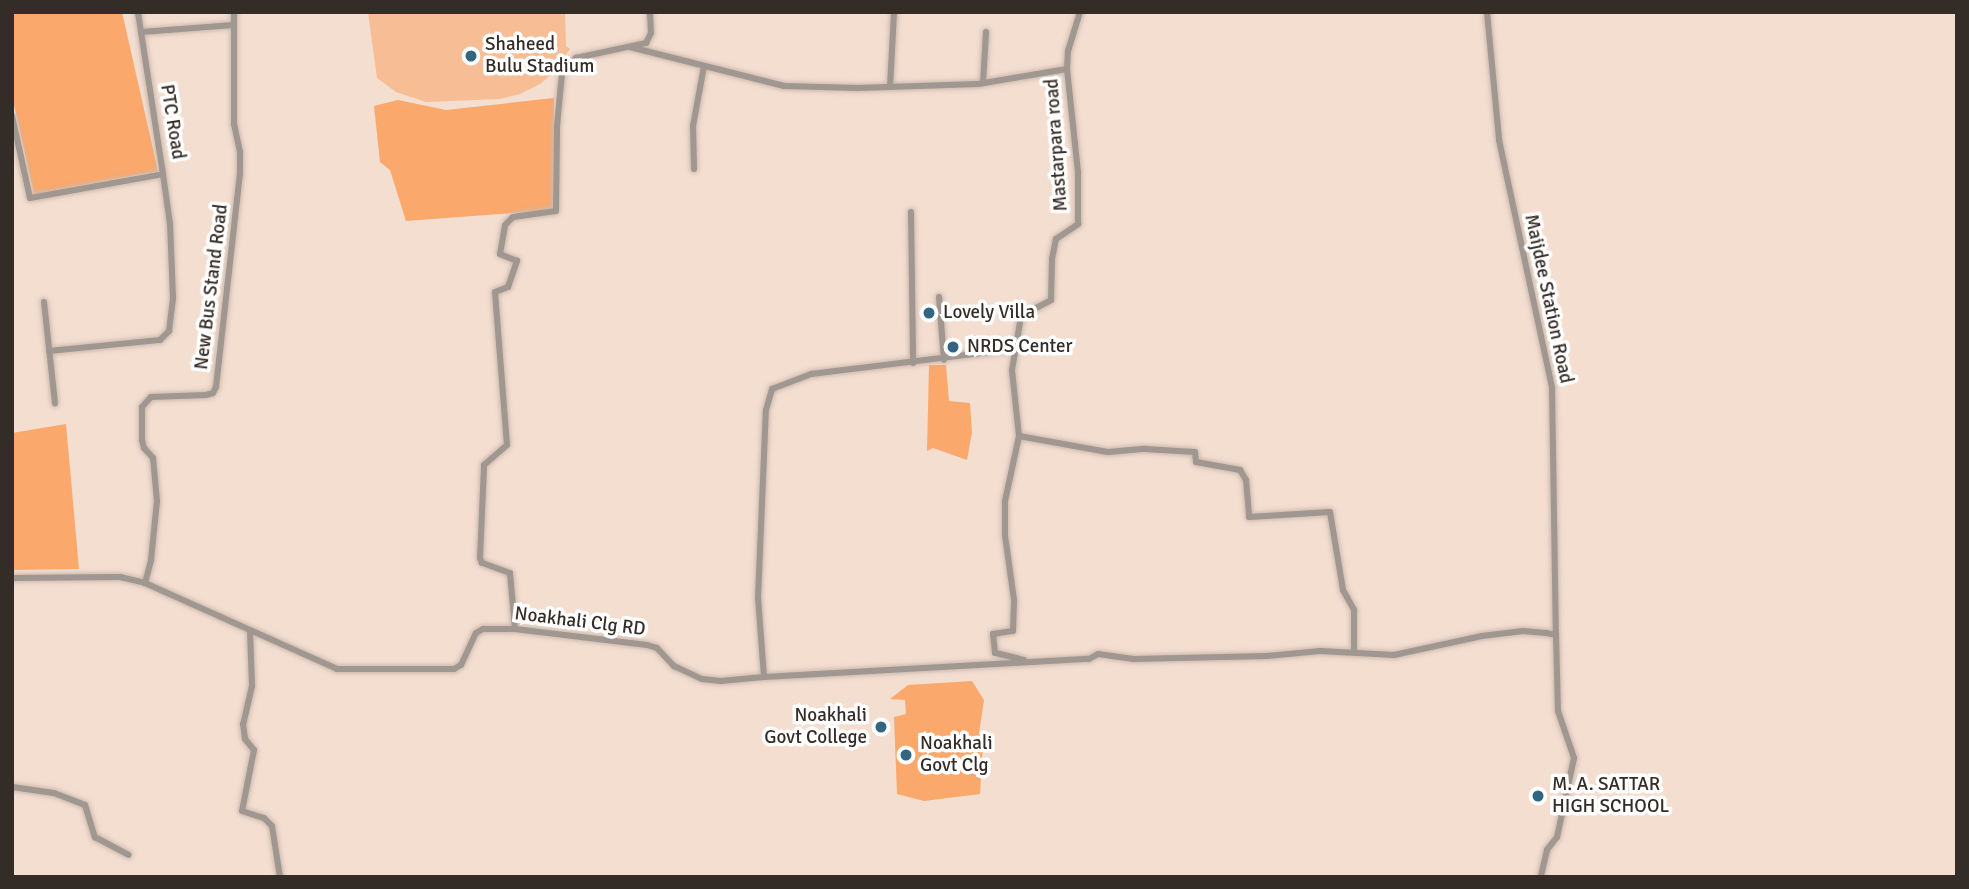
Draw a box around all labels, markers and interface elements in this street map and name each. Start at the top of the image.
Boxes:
place label: Shaheed Bulu Stadium [485,34,594,78]
marker: Shaheed Bulu Stadium [463,48,479,64]
street label: Mastarpara road [1041,78,1073,212]
street label: PTC Road [155,83,189,161]
street label: New Bus Stand Road [191,203,233,371]
street label: Maijdee Station Road [1519,212,1577,386]
place label: Lovely Villa [943,302,1035,324]
marker: Lovely Villa [921,305,937,321]
place label: NRDS Center [967,336,1073,358]
marker: NRDS Center [945,339,961,355]
street label: Noakhali Clg RD [513,603,647,641]
place label: Noakhali Govt College [764,705,867,749]
marker: Noakhali Govt College [873,719,889,735]
place label: Noakhali Govt Clg [920,733,993,777]
marker: Noakhali Govt Clg [898,747,914,763]
place label: M. A. SATTAR HIGH SCHOOL [1552,774,1669,818]
marker: M. A. SATTAR HIGH SCHOOL [1530,788,1546,804]

